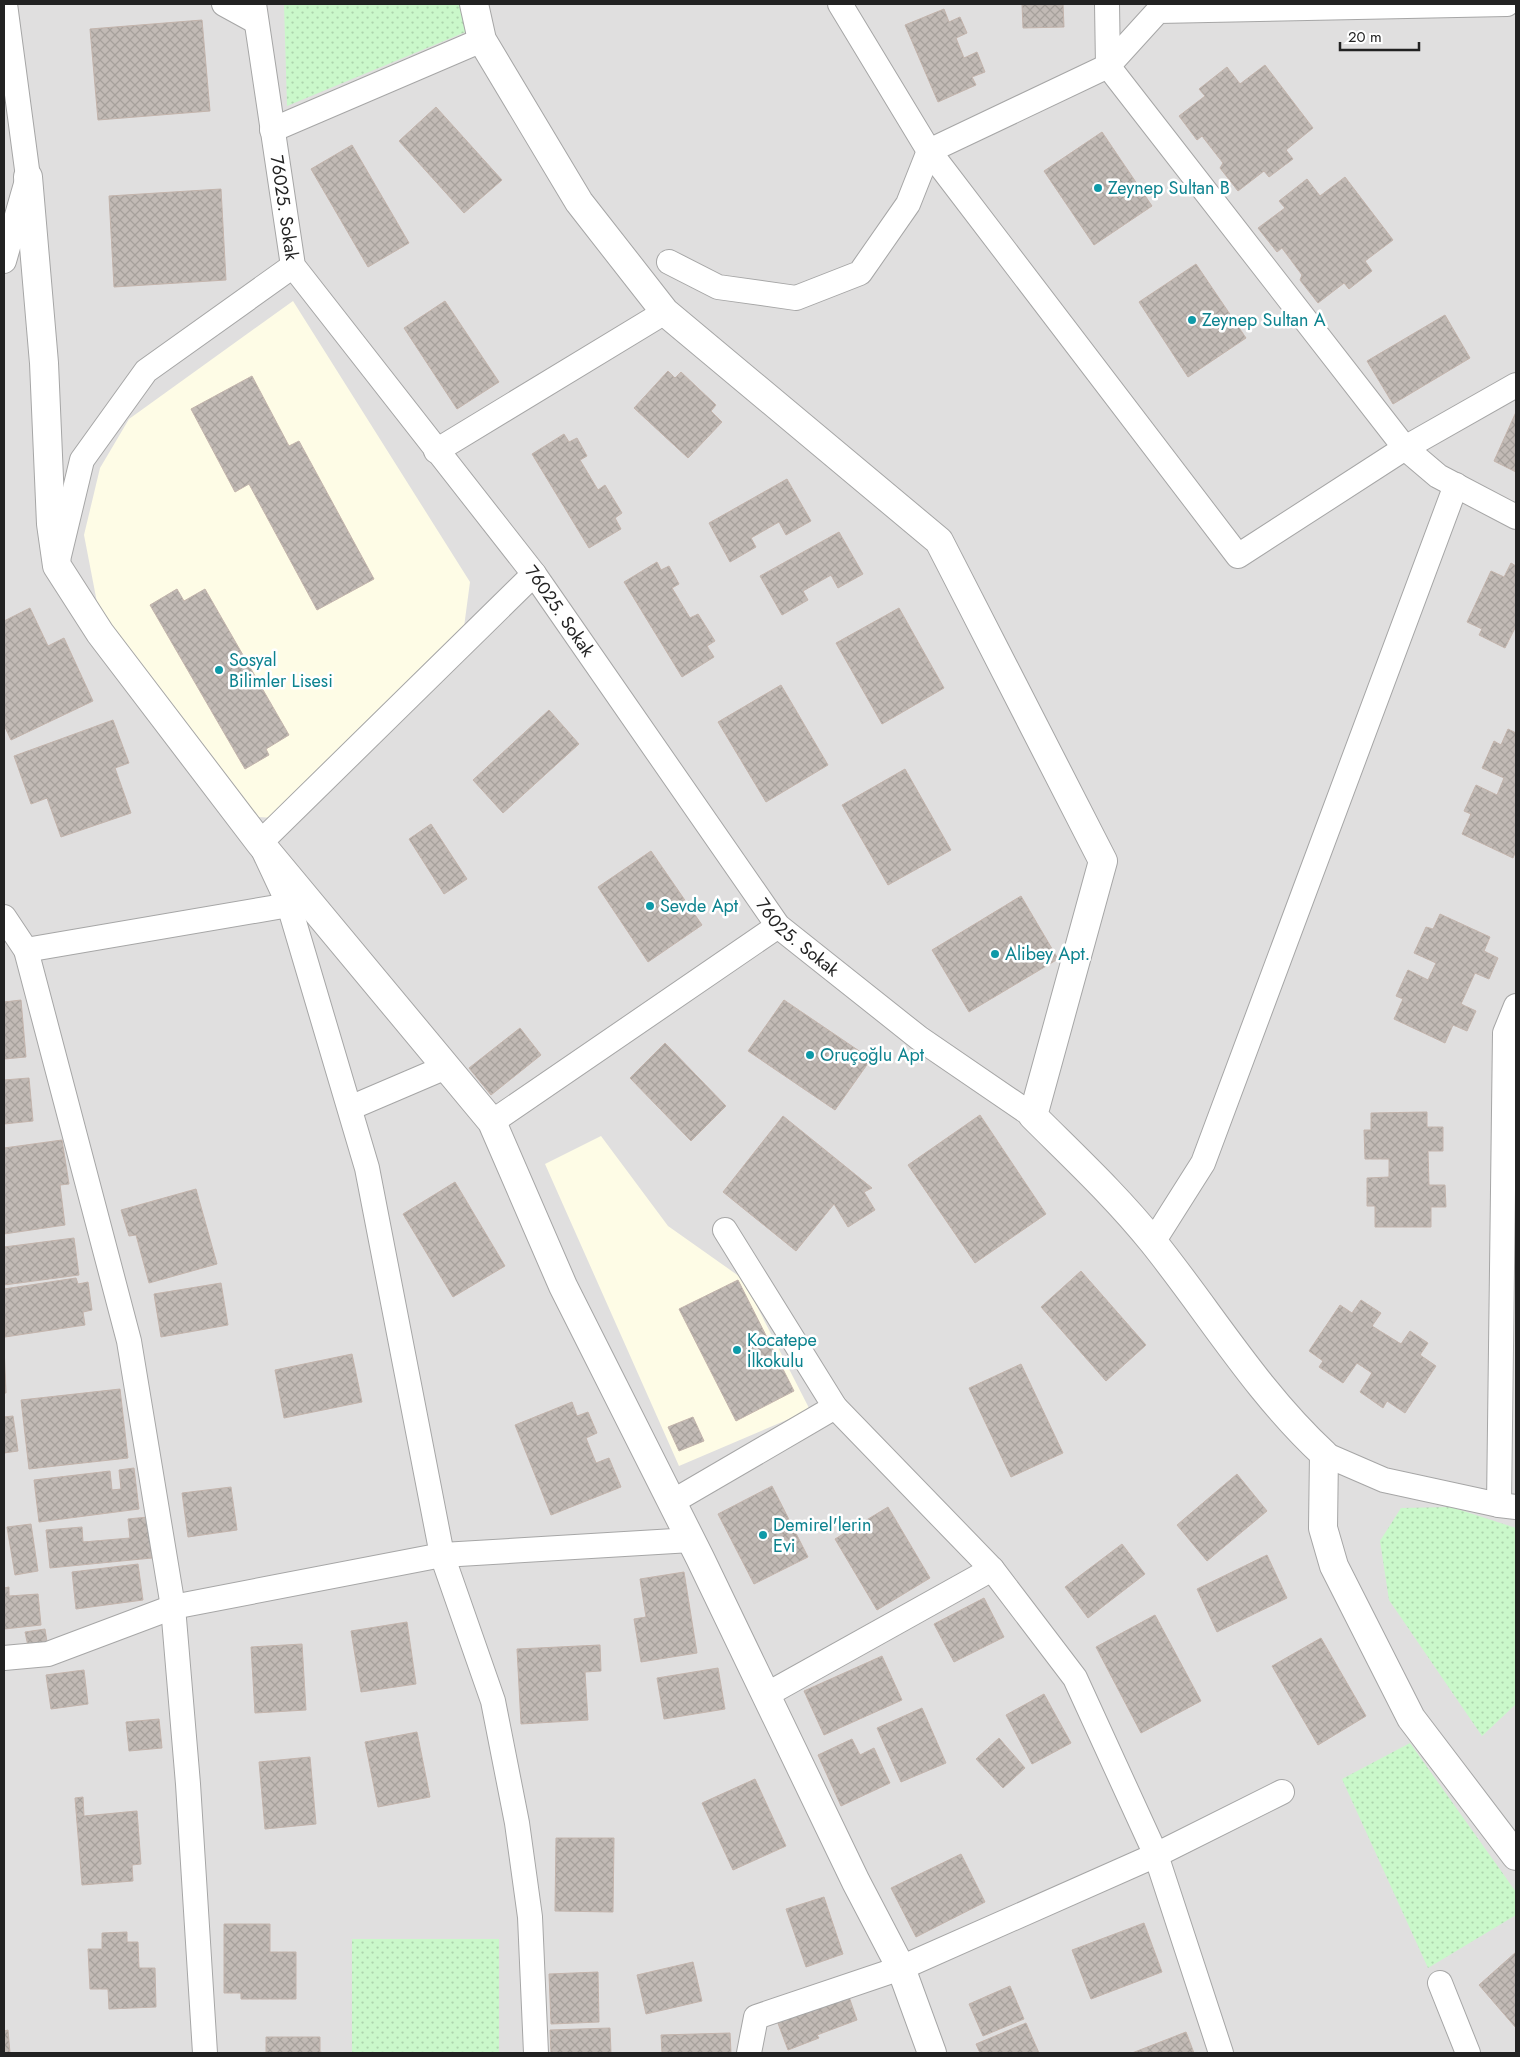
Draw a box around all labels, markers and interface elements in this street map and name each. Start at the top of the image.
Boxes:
scale bar [1340,20,1419,52]
text: 20 m [1348,26,1382,48]
street label: 76025. Sokak [264,153,305,262]
place label: Zeynep Sultan B [1108,175,1230,201]
marker: Zeynep Sultan B [1092,182,1104,194]
place label: Zeynep Sultan A [1202,307,1326,333]
marker: Zeynep Sultan A [1186,314,1198,326]
street label: 76025. Sokak [519,560,601,662]
place label: Sosyal Bilimler Lisesi [229,647,333,694]
marker: Sosyal Bilimler Lisesi [213,664,225,676]
place label: Sevde Apt [660,893,739,919]
street label: 76025. Sokak [749,893,845,983]
marker: Sevde Apt [644,900,656,912]
place label: Alibey Apt. [1005,941,1090,967]
marker: Alibey Apt. [989,948,1001,960]
place label: Oruçoğlu Apt [820,1042,925,1068]
marker: Oruçoğlu Apt [804,1049,816,1061]
place label: Kocatepe İlkokulu [747,1327,817,1374]
marker: Kocatepe İlkokulu [731,1344,743,1356]
place label: Demirel'lerin Evi [773,1512,871,1559]
marker: Demirel'lerin Evi [757,1529,769,1541]

